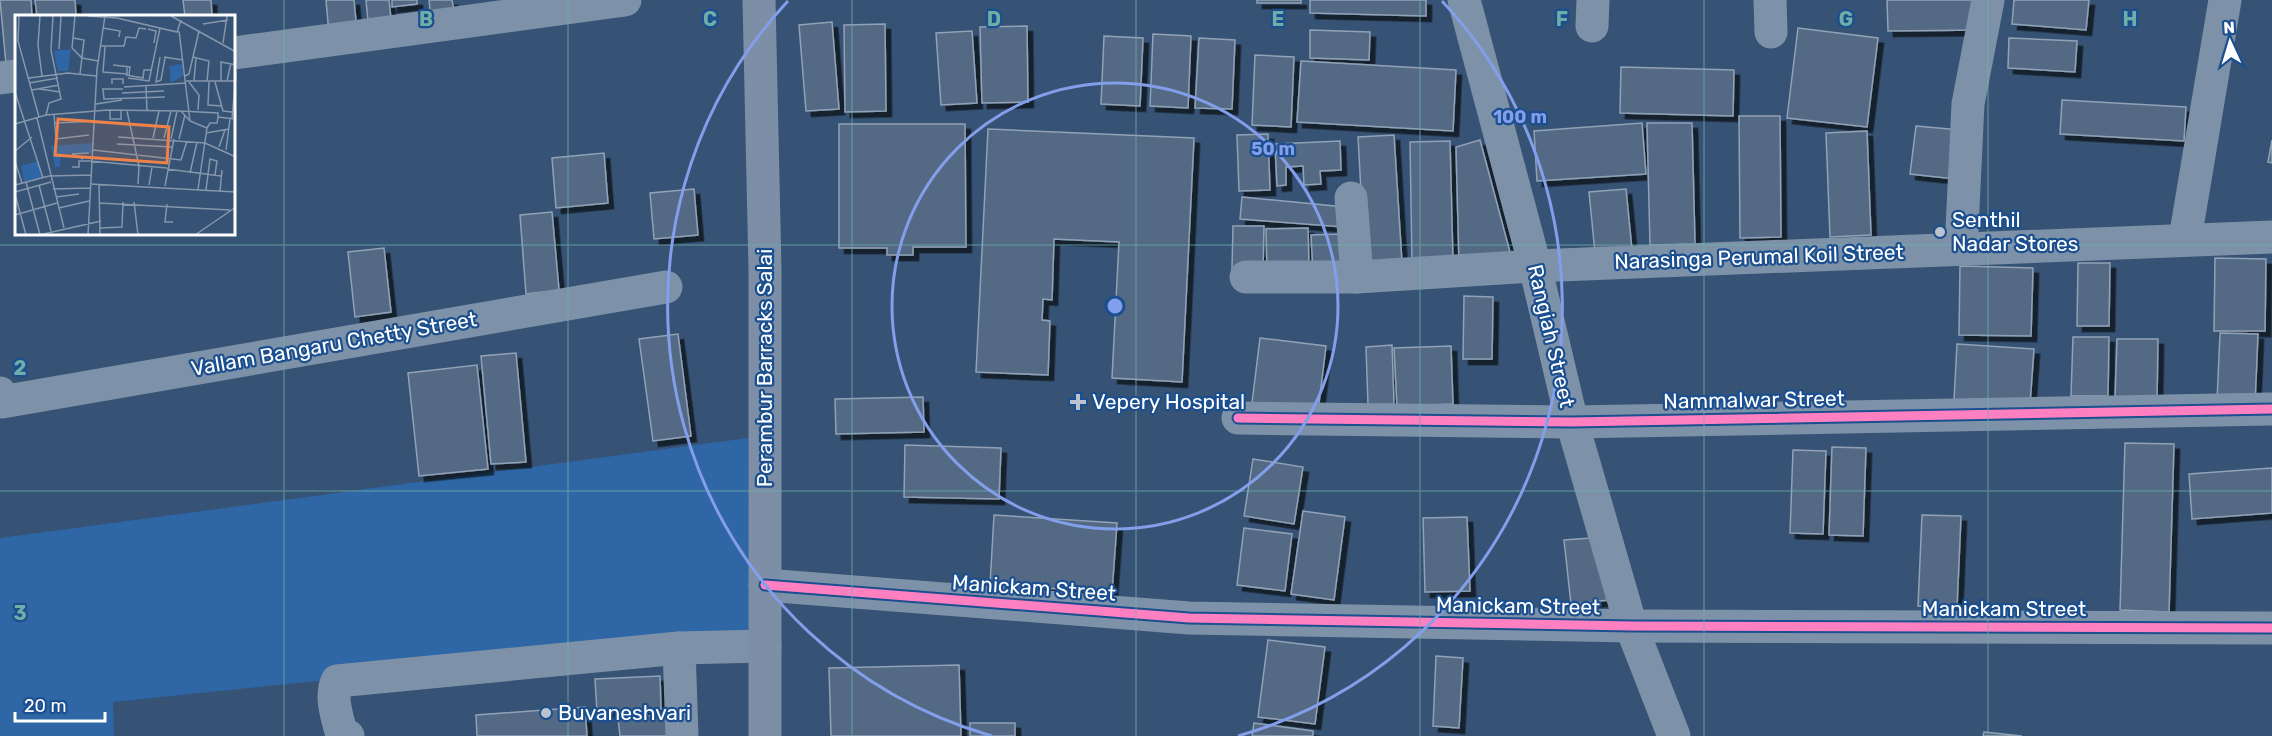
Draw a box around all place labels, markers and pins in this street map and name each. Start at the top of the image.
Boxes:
place label: Senthil Nadar Stores [1952,207,2079,256]
marker: Senthil Nadar Stores [1933,225,1947,239]
centre of rings [1105,296,1125,316]
place label: Vepery Hospital [1092,389,1245,414]
marker: Vepery Hospital [1069,393,1087,411]
place label: Buvaneshvari [558,700,691,725]
marker: Buvaneshvari [539,706,553,720]

